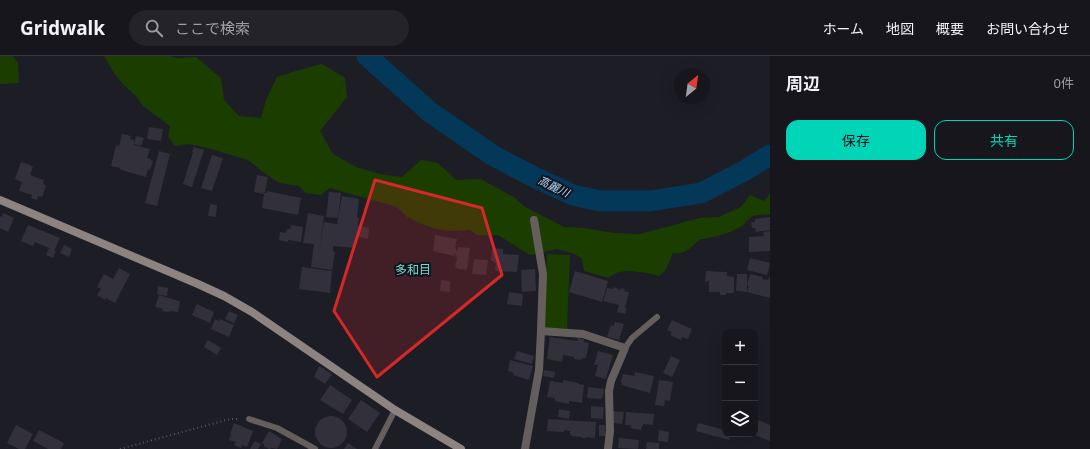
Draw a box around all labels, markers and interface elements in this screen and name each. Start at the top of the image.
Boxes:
search box [129,10,409,46]
text: Gridwalk [20,15,105,41]
icon: search [143,17,165,39]
text: ここで検索 [175,18,250,38]
text: ホーム [822,19,864,38]
text: 地図 [886,19,914,38]
text: 概要 [936,19,964,38]
text: お問い合わせ [986,19,1070,38]
north arrow [674,68,710,104]
text: 周辺 [786,72,820,95]
text: 0件 [1054,74,1074,92]
button: 保存 [786,120,926,160]
button: 共有 [934,120,1074,160]
water label: 高麗川 [536,172,573,200]
district label: 多和目 [395,261,431,278]
map controls [722,329,758,437]
button: + [722,329,758,365]
button: − [722,365,758,401]
button: layers [722,401,758,437]

